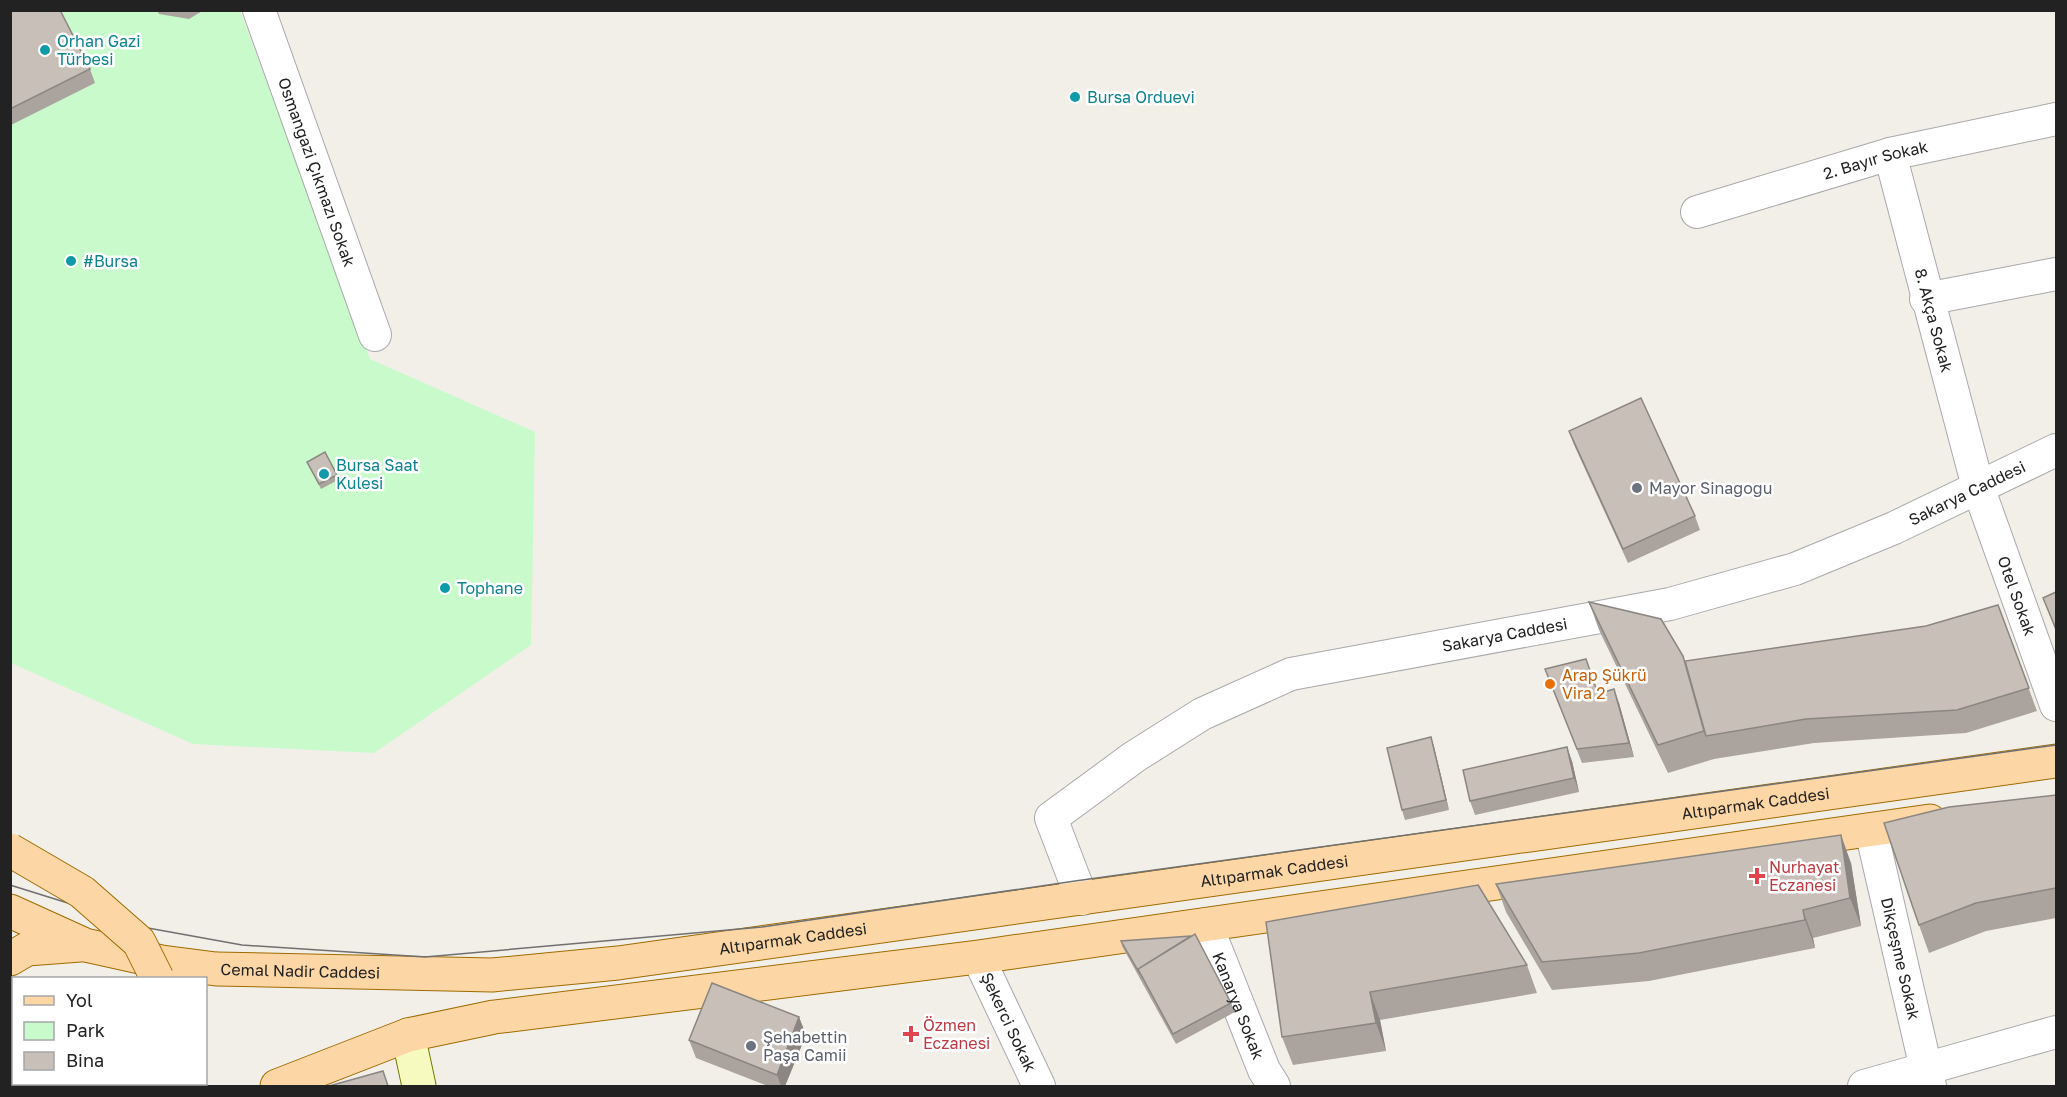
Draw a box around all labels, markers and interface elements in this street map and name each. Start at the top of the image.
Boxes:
place label: Orhan Gazi Türbesi [57,31,141,69]
marker: Orhan Gazi Türbesi [38,43,52,57]
street label: Osmangazi Çıkmazı Sokak [274,75,360,269]
place label: Bursa Orduevi [1087,87,1195,107]
marker: Bursa Orduevi [1068,90,1082,104]
street label: 2. Bayır Sokak [1821,136,1930,184]
place label: #Bursa [83,251,138,271]
marker: #Bursa [64,254,78,268]
street label: 8. Akça Sokak [1911,266,1957,374]
place label: Bursa Saat Kulesi [336,455,419,493]
street label: Sakarya Caddesi [1905,456,2029,530]
marker: Bursa Saat Kulesi [317,467,331,481]
place label: Mayor Sinagogu [1649,478,1772,498]
marker: Mayor Sinagogu [1630,481,1644,495]
street label: Otel Sokak [1993,553,2040,638]
place label: Tophane [457,578,523,598]
marker: Tophane [438,581,452,595]
street label: Sakarya Caddesi [1440,613,1569,656]
place label: Arap Şükrü Vira 2 [1562,665,1647,703]
marker: Arap Şükrü Vira 2 [1543,677,1557,691]
street label: Altıparmak Caddesi [1680,783,1831,823]
street label: Altıparmak Caddesi [1199,851,1349,891]
place label: Nurhayat Eczanesi [1769,857,1839,895]
marker: Nurhayat Eczanesi [1750,869,1764,883]
street label: Dikçeşme Sokak [1877,895,1924,1022]
street label: Altıparmak Caddesi [718,918,868,959]
street label: Kanarya Sokak [1208,949,1269,1062]
street label: Cemal Nadir Caddesi [220,959,380,983]
street label: Şekerci Sokak [977,969,1041,1075]
legend [12,977,207,1085]
text: Yol [66,989,93,1011]
place label: Özmen Eczanesi [923,1015,990,1053]
text: Park [66,1019,105,1041]
place label: Şehabettin Paşa Camii [763,1027,847,1065]
marker: Özmen Eczanesi [904,1027,918,1041]
marker: Şehabettin Paşa Camii [744,1039,758,1053]
text: Bina [66,1049,104,1071]

